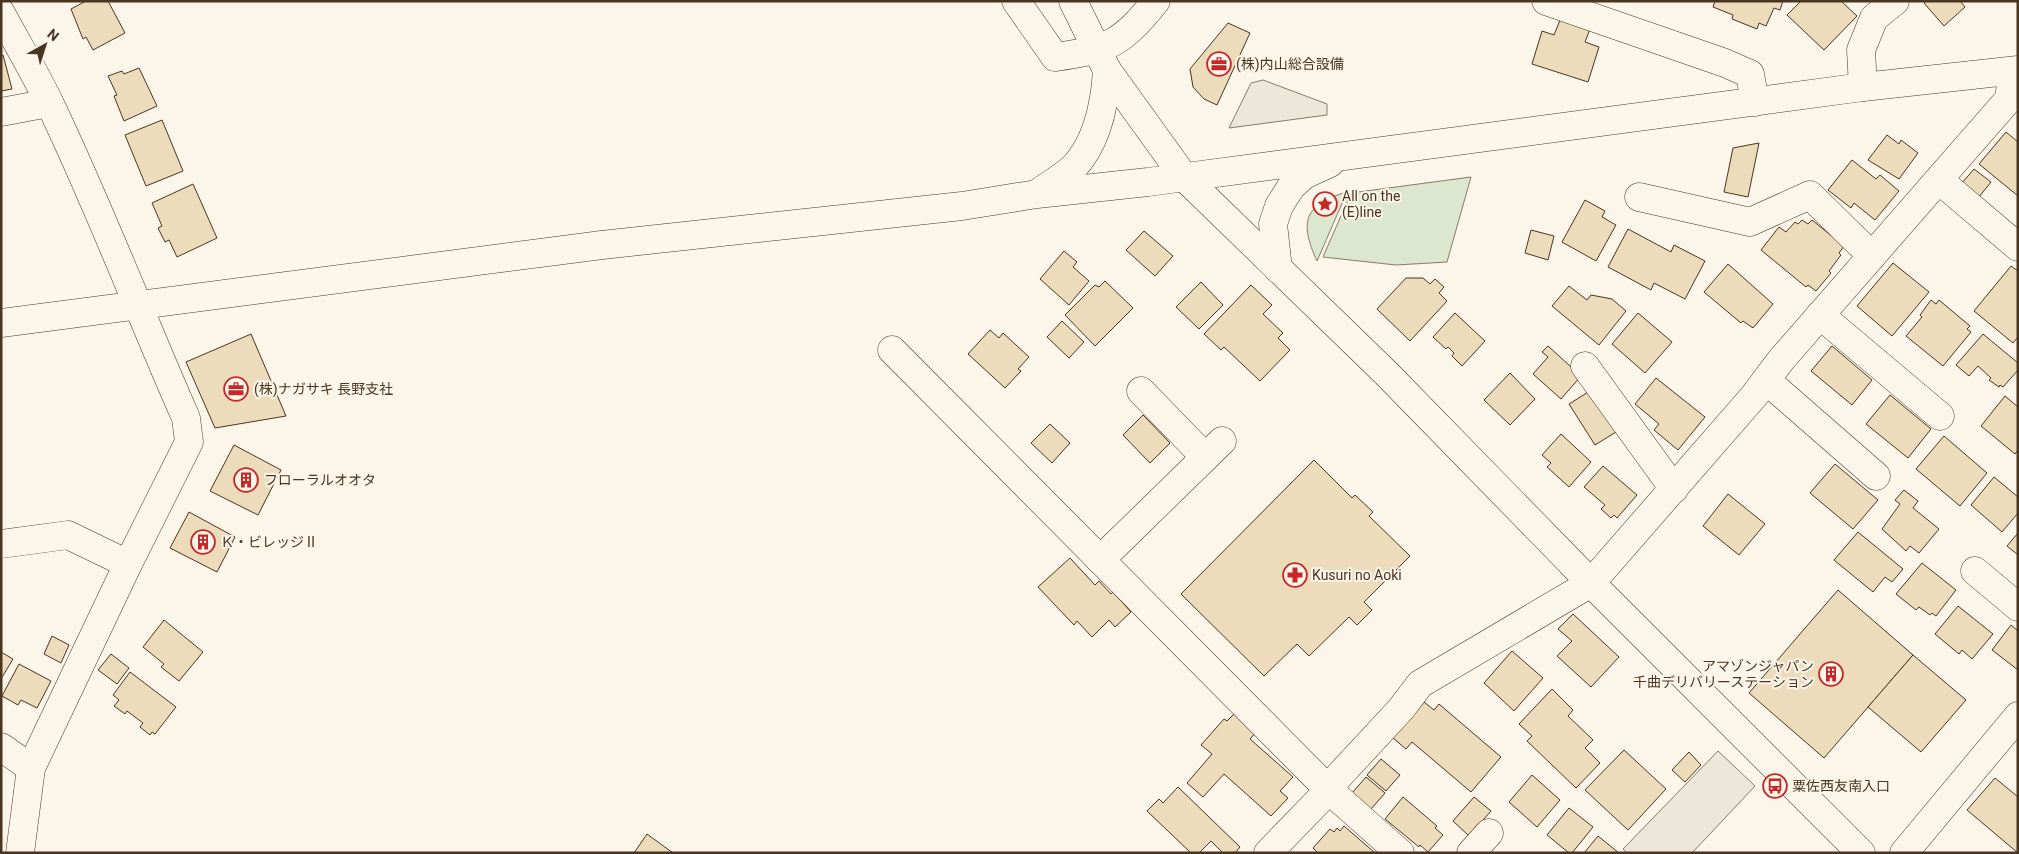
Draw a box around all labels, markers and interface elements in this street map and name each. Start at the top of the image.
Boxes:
north arrow [20,20,70,70]
text: N [44,26,62,44]
office icon: (株)内山総合設備 [1206,51,1232,77]
place label: (株)内山総合設備 [1236,56,1344,73]
place label: All on the (E)line [1342,188,1400,221]
place icon: All on the (E)line [1312,191,1338,217]
office icon: (株)ナガサキ 長野支社 [223,376,249,402]
place label: (株)ナガサキ 長野支社 [254,381,393,398]
building icon: フローラルオオタ [233,467,259,493]
place label: フローラルオオタ [264,472,376,488]
building icon: Ｋ・ビレッジⅡ [190,529,216,555]
place label: Ｋ・ビレッジⅡ [220,534,318,550]
pharmacy icon: Kusuri no Aoki [1282,562,1308,588]
place label: Kusuri no Aoki [1312,567,1402,583]
place label: アマゾンジャパン 千曲デリバリーステーション [1633,658,1814,690]
building icon: アマゾンジャパン 千曲デリバリーステーション [1818,661,1844,687]
bus stop icon: 粟佐西友南入口 [1762,773,1788,799]
place label: 粟佐西友南入口 [1792,778,1890,794]

